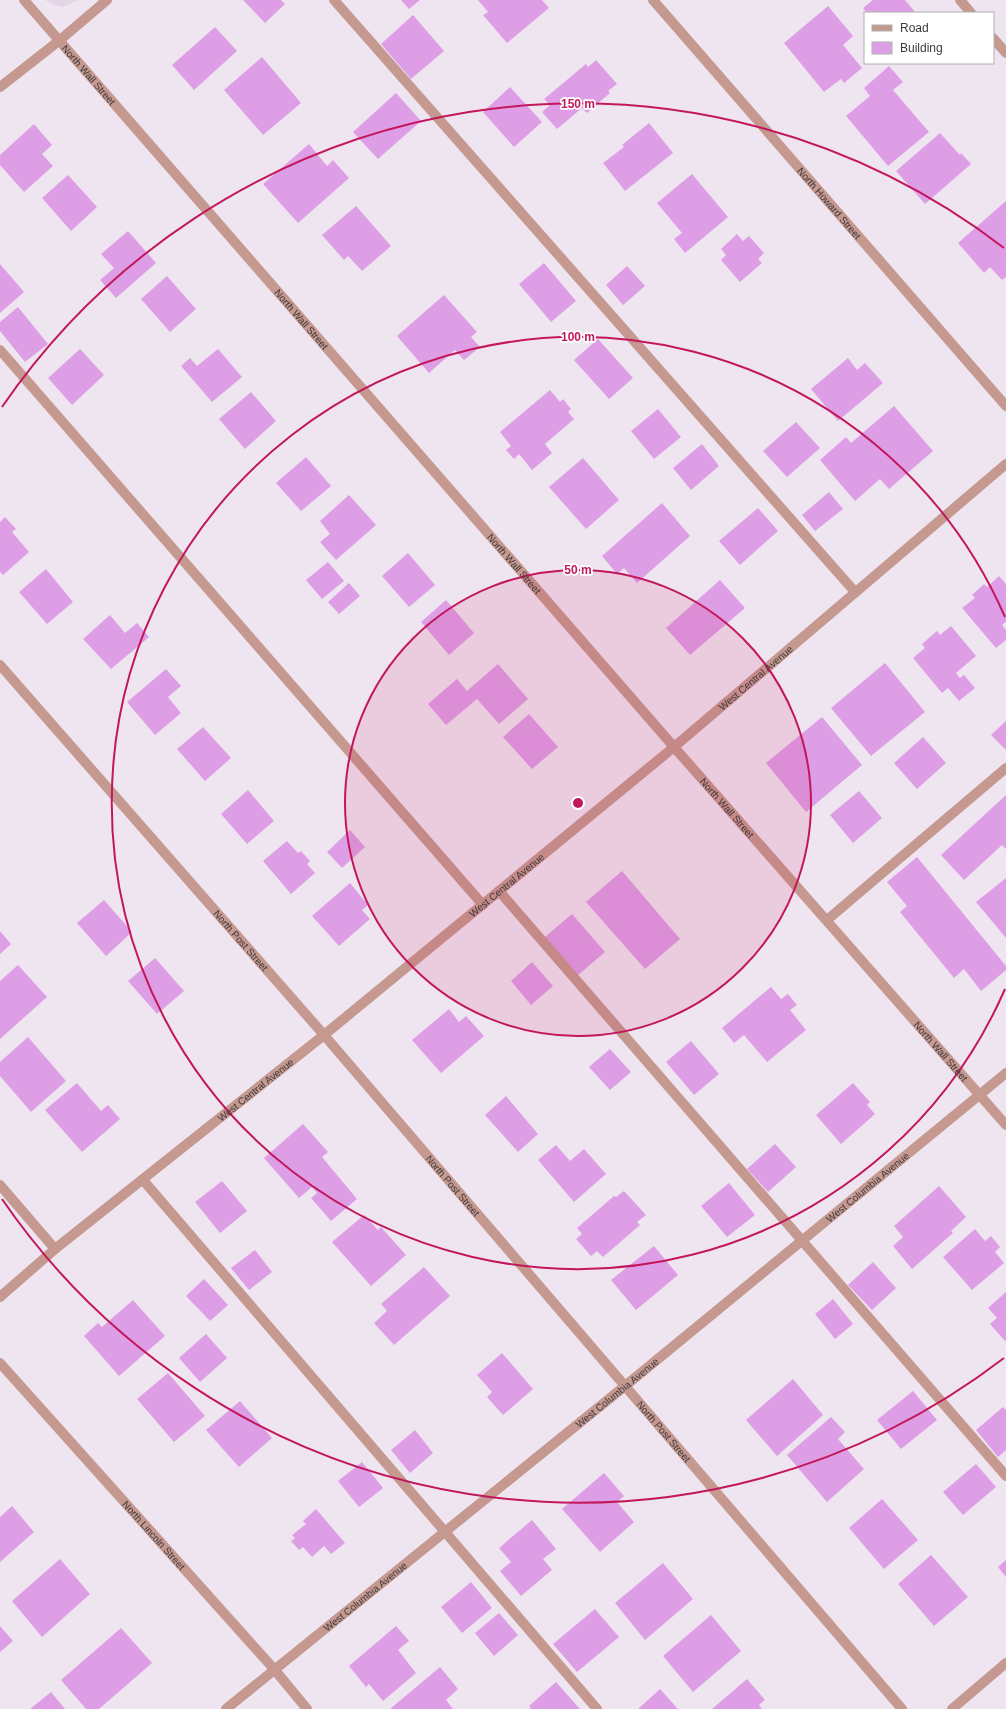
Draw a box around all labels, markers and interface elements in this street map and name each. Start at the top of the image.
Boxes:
legend [864,12,994,64]
text: Road [900,21,929,35]
text: Building [900,41,943,55]
street label: North Wall Street [60,43,118,107]
text: 150 m [561,97,595,111]
street label: North Howard Street [795,165,863,242]
street label: North Wall Street [272,287,330,352]
text: 100 m [561,330,595,344]
street label: North Wall Street [485,532,543,596]
text: 50 m [564,563,592,577]
street label: West Central Avenue [717,643,795,713]
street label: North Wall Street [698,776,756,840]
centre of rings [571,796,585,810]
street label: West Central Avenue [467,851,547,919]
street label: North Post Street [211,908,270,973]
street label: North Wall Street [912,1019,970,1084]
street label: West Central Avenue [216,1056,296,1123]
street label: West Columbia Avenue [824,1150,912,1224]
street label: North Post Street [423,1153,482,1219]
street label: West Columbia Avenue [574,1356,661,1430]
street label: North Post Street [634,1399,693,1465]
street label: North Lincoln Street [120,1499,187,1572]
street label: West Columbia Avenue [322,1560,410,1634]

